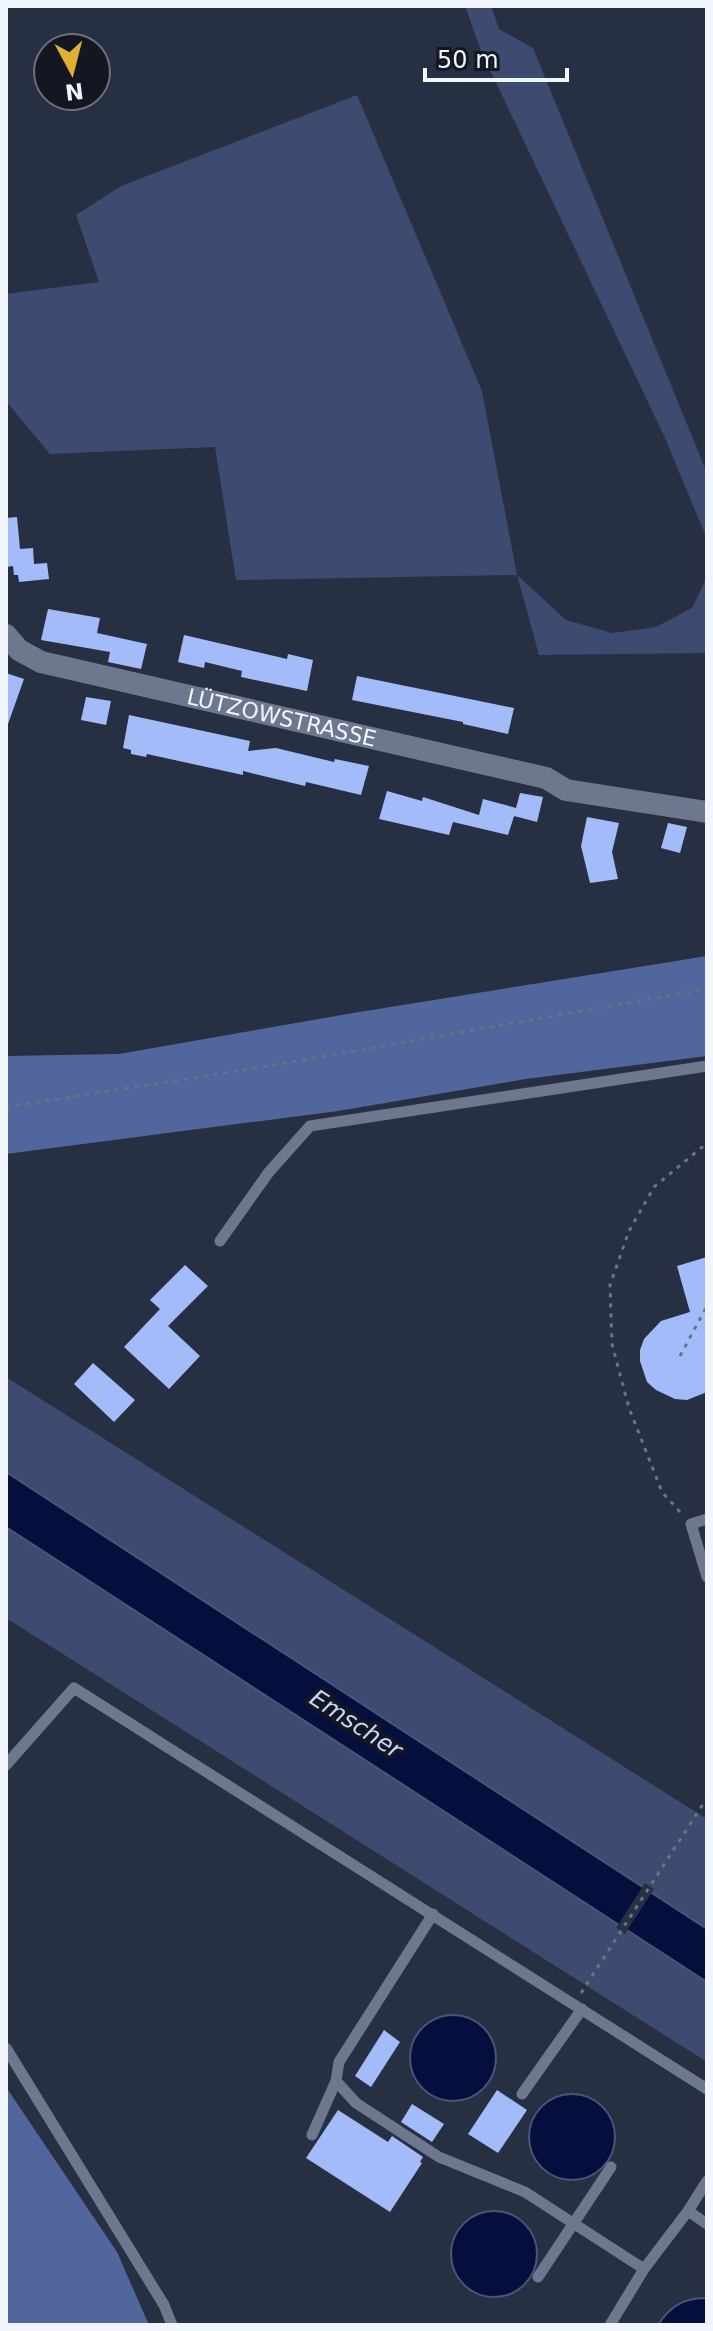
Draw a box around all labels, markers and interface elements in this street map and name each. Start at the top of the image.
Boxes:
north arrow [32,32,112,112]
scale bar [425,32,567,82]
text: 50 m [437,46,499,74]
text: N [64,78,85,105]
street label: LÜTZOWSTRASSE [185,683,379,751]
water label: Emscher [305,1684,409,1765]

